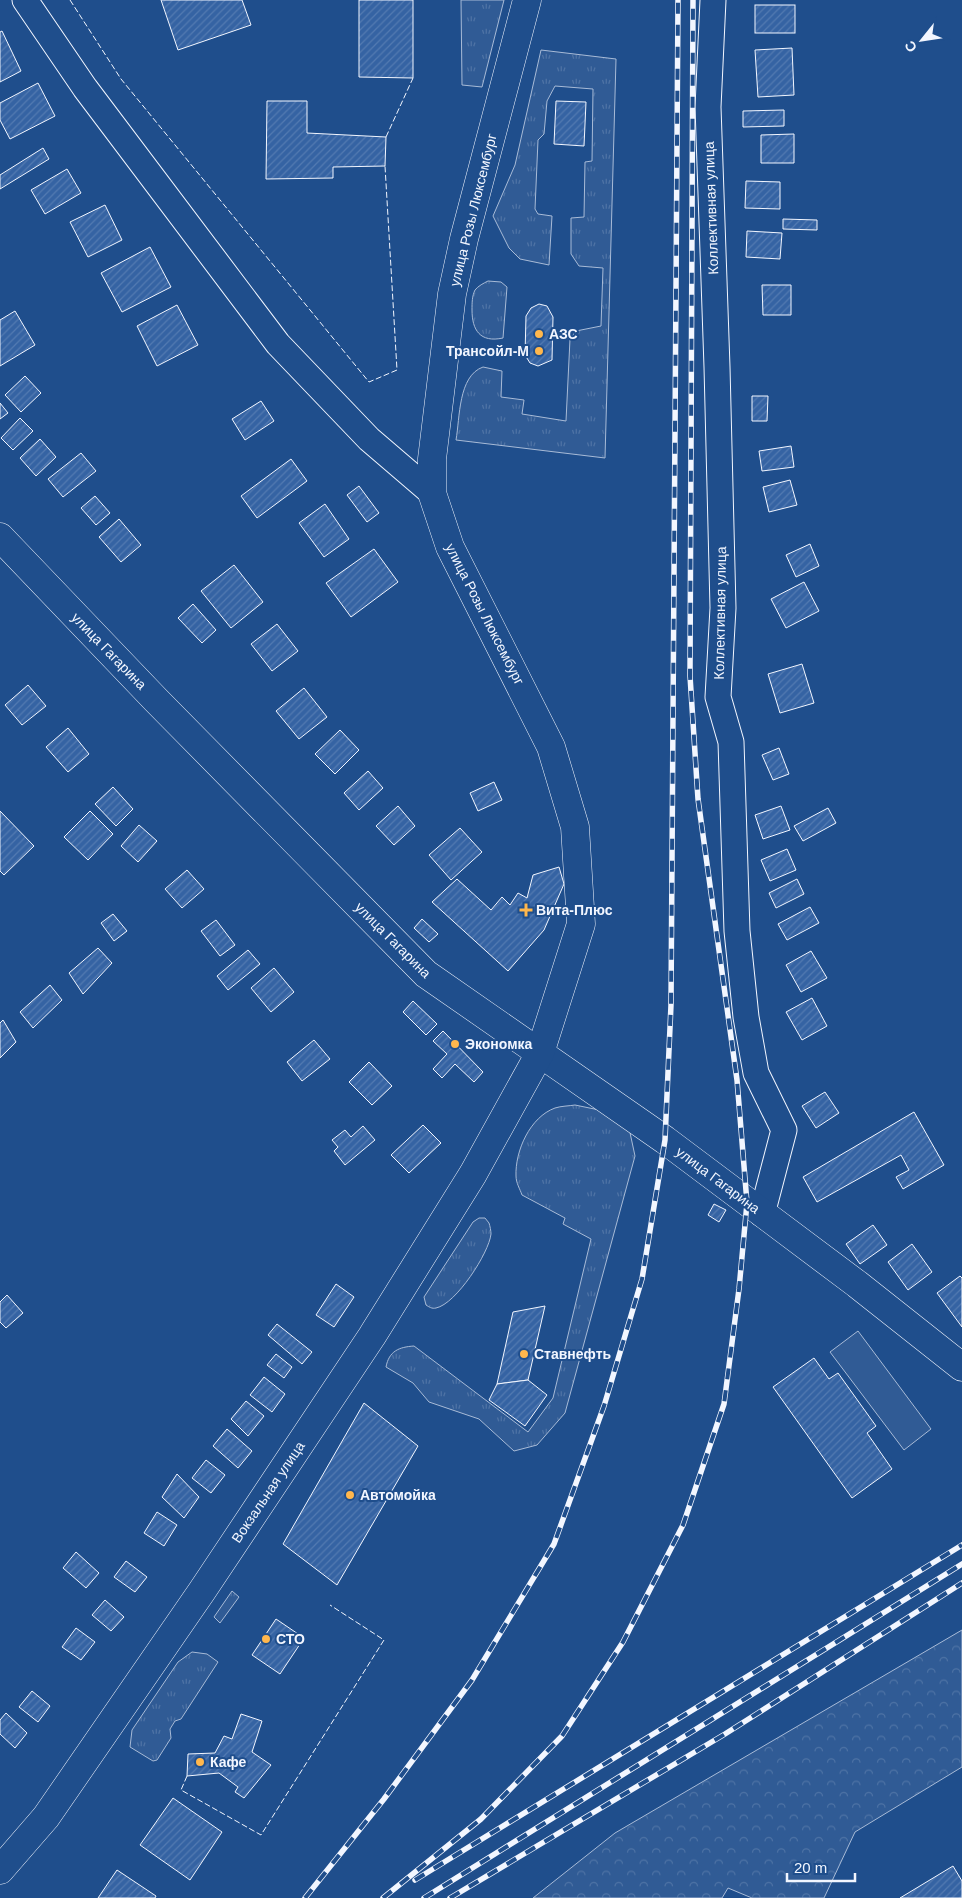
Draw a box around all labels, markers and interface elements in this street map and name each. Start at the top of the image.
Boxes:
north arrow [897,15,947,65]
text: С [901,38,920,55]
street label: улица Розы Люксембург [446,132,500,288]
street label: Коллективная улица [701,141,721,275]
place label: АЗС [549,326,578,342]
marker: АЗС [533,328,545,340]
place label: Трансойл-М [446,343,529,359]
marker: Трансойл-М [533,345,545,357]
street label: улица Розы Люксембург [442,541,528,687]
street label: Коллективная улица [711,546,729,680]
street label: улица Гагарина [68,609,150,693]
street label: улица Гагарина [352,899,434,981]
place label: Вита-Плюс [536,902,613,918]
marker: Вита-Плюс [520,904,532,916]
place label: Экономка [465,1036,533,1052]
marker: Экономка [449,1038,461,1050]
street label: улица Гагарина [673,1143,763,1217]
place label: Ставнефть [534,1346,612,1362]
marker: Ставнефть [518,1348,530,1360]
street label: Вокзальная улица [228,1438,308,1546]
place label: Автомойка [360,1487,436,1503]
marker: Автомойка [344,1489,356,1501]
place label: СТО [276,1631,305,1647]
marker: СТО [260,1633,272,1645]
place label: Кафе [210,1754,247,1770]
marker: Кафе [194,1756,206,1768]
scale bar [787,1850,854,1882]
text: 20 m [794,1859,827,1876]

